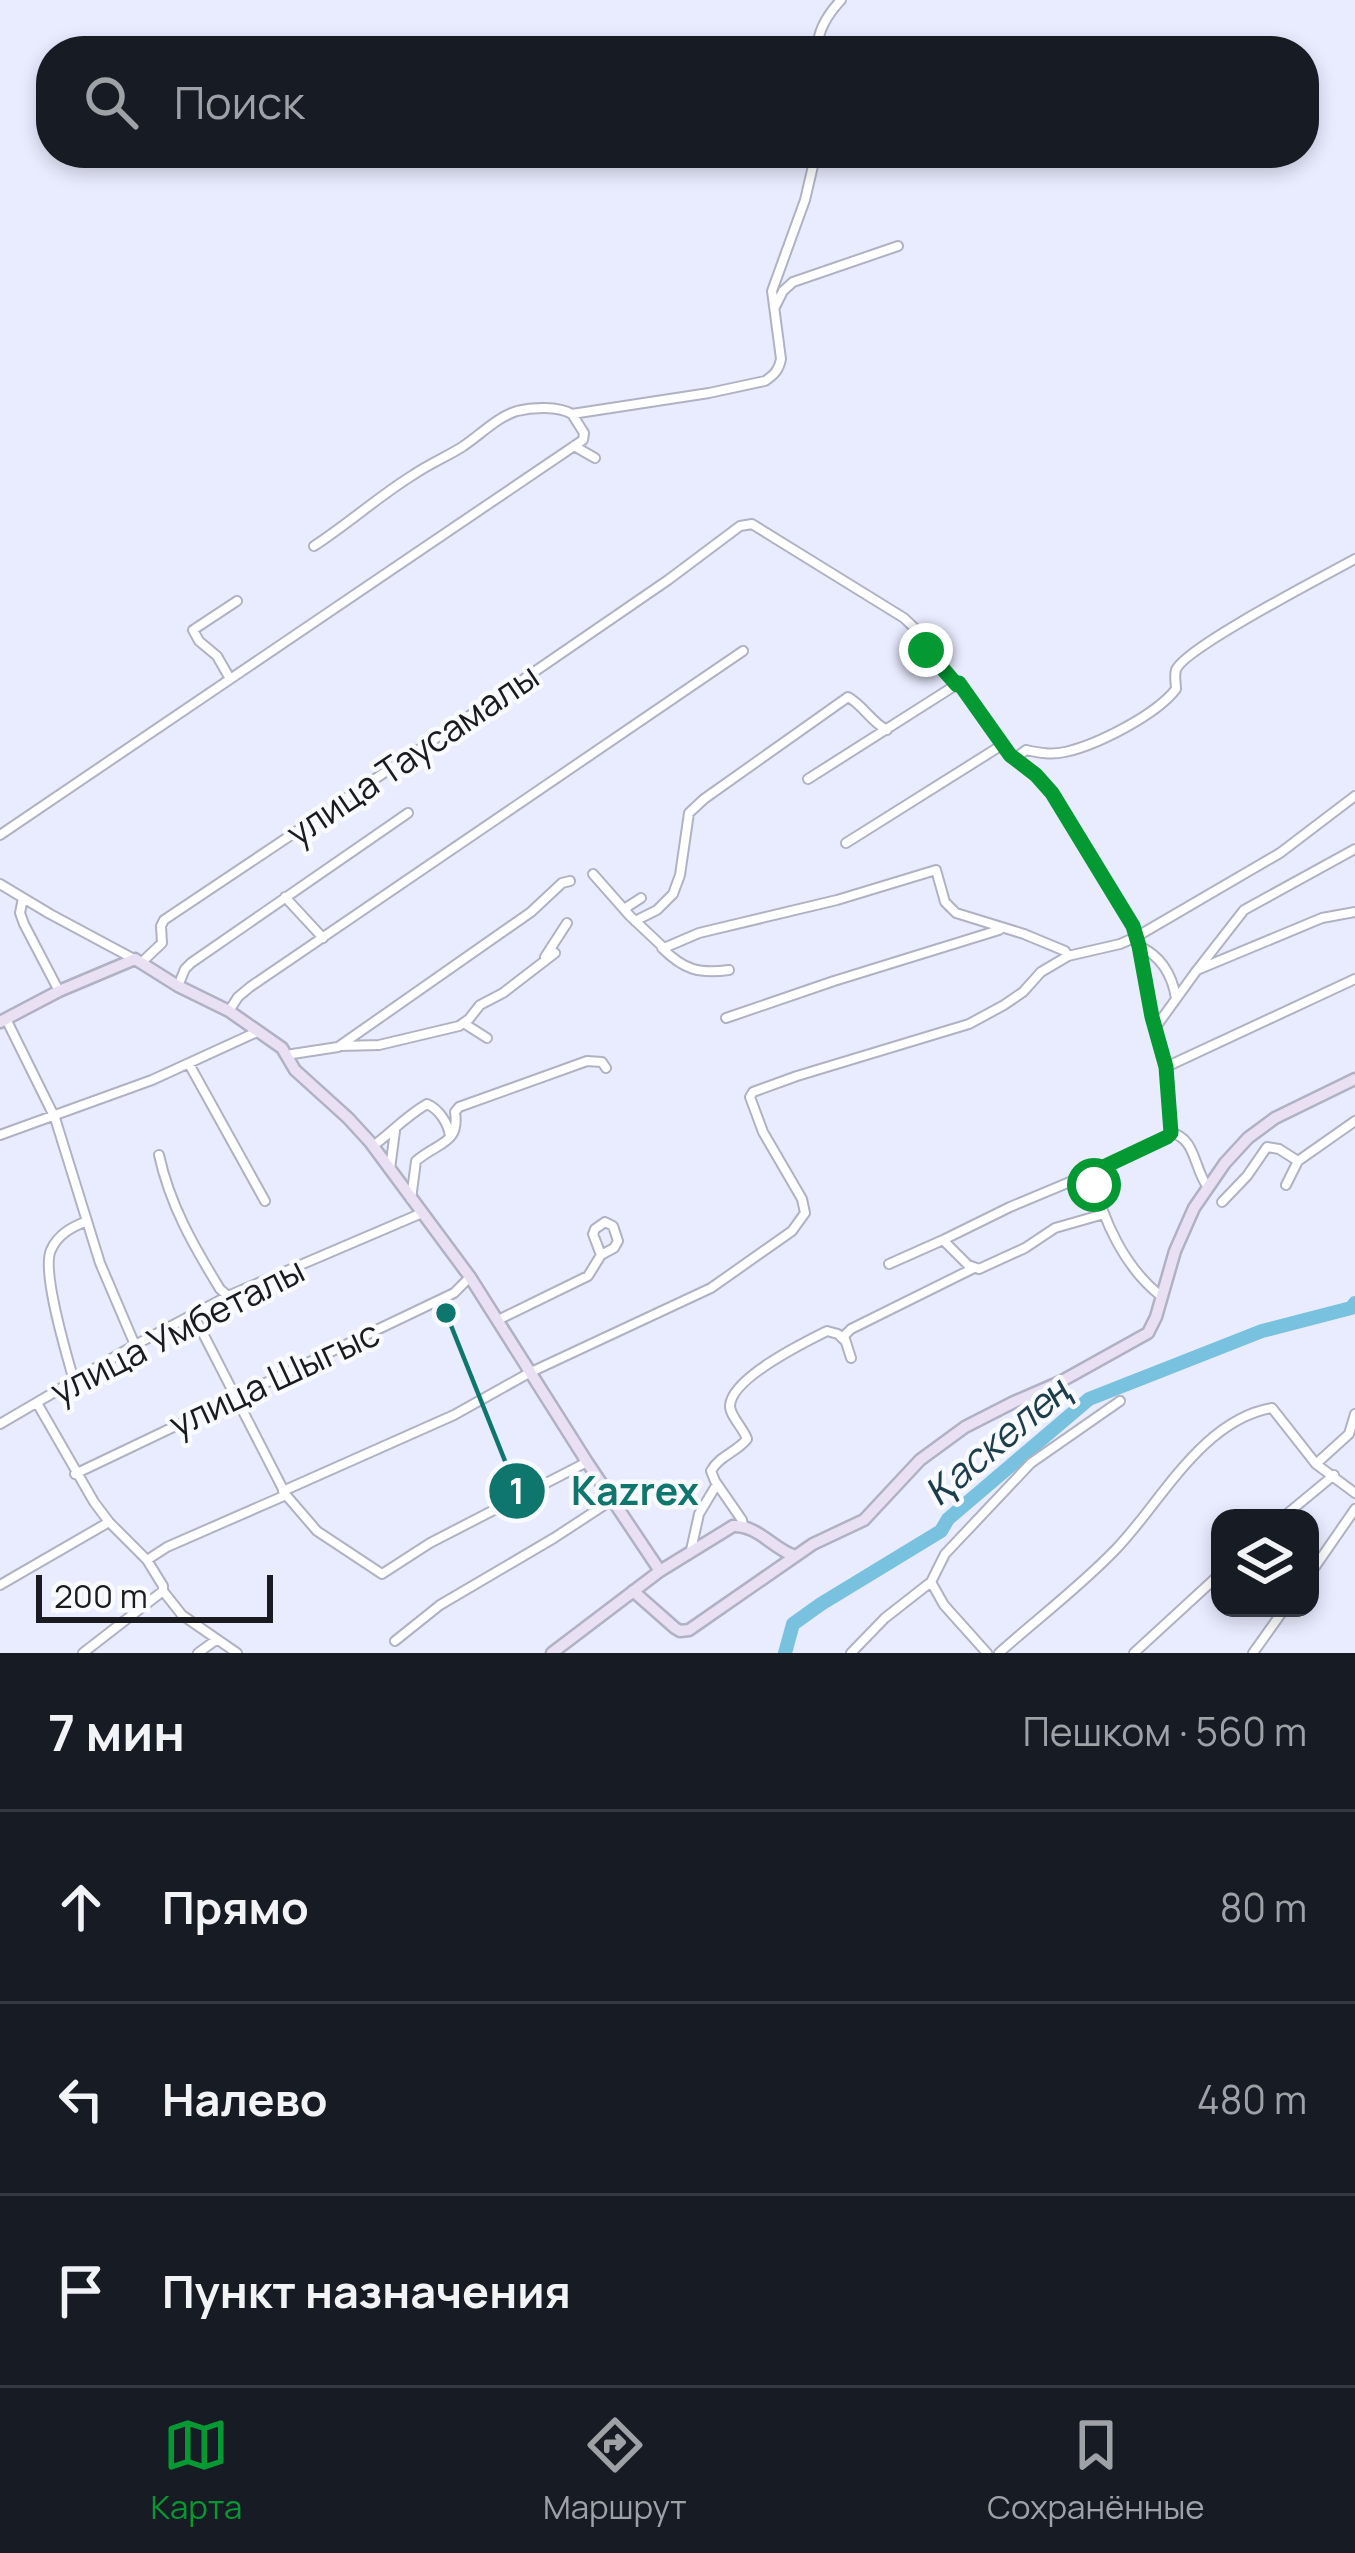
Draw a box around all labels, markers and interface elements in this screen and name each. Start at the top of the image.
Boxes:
search box [36,36,1319,168]
icon: search [78,69,144,135]
text: Поиск [174,71,305,133]
route end [899,623,953,677]
street label: улица Таусамалы [276,651,548,857]
route start [1067,1158,1121,1212]
street label: улица Умбеталы [42,1245,312,1415]
street label: улица Шыгыс [161,1308,387,1448]
water label: Қаскелең [913,1362,1081,1516]
callout: Kazrex [487,1454,723,1529]
text: Kazrex [571,1463,699,1517]
text: 1 [509,1466,525,1515]
map controls [1211,1509,1319,1617]
button: layers [1211,1509,1319,1617]
scale bar [36,1569,273,1622]
text: 200 m [54,1573,148,1618]
text: 7 мин [48,1697,185,1766]
text: Пешком · 560 m [1023,1704,1307,1758]
icon: ahead [48,1874,114,1940]
text: Прямо [162,1876,309,1938]
text: 80 m [1220,1880,1307,1934]
icon: left [48,2066,114,2132]
text: Налево [162,2068,328,2130]
text: 480 m [1197,2072,1307,2126]
icon: arrive [48,2258,114,2324]
text: Пункт назначения [162,2260,571,2322]
tab: Карта [150,2412,242,2529]
tab: Маршрут [543,2412,687,2529]
tab: Сохранённые [987,2412,1205,2529]

